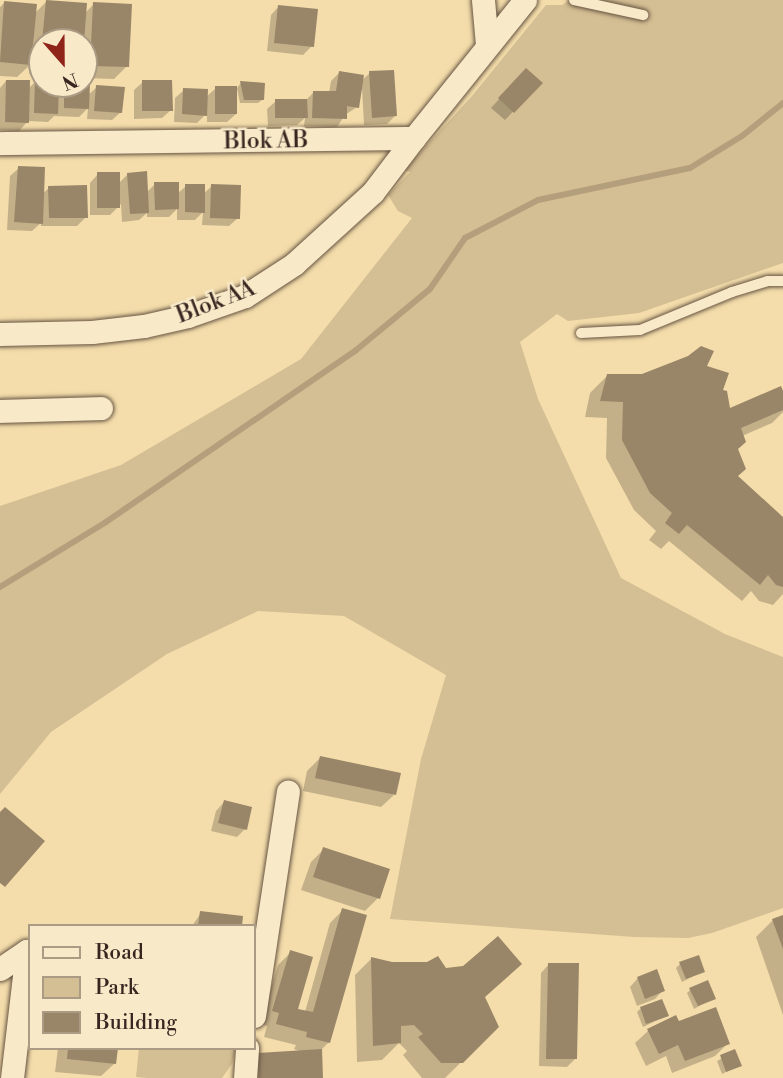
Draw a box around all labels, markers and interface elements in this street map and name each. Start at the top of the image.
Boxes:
north arrow [28,28,98,98]
text: N [58,67,81,95]
street label: Blok AB [223,126,309,156]
street label: Blok AA [173,274,259,330]
legend [28,924,256,1050]
text: Road [95,940,144,966]
text: Park [95,975,139,1001]
text: Building [95,1010,177,1036]

